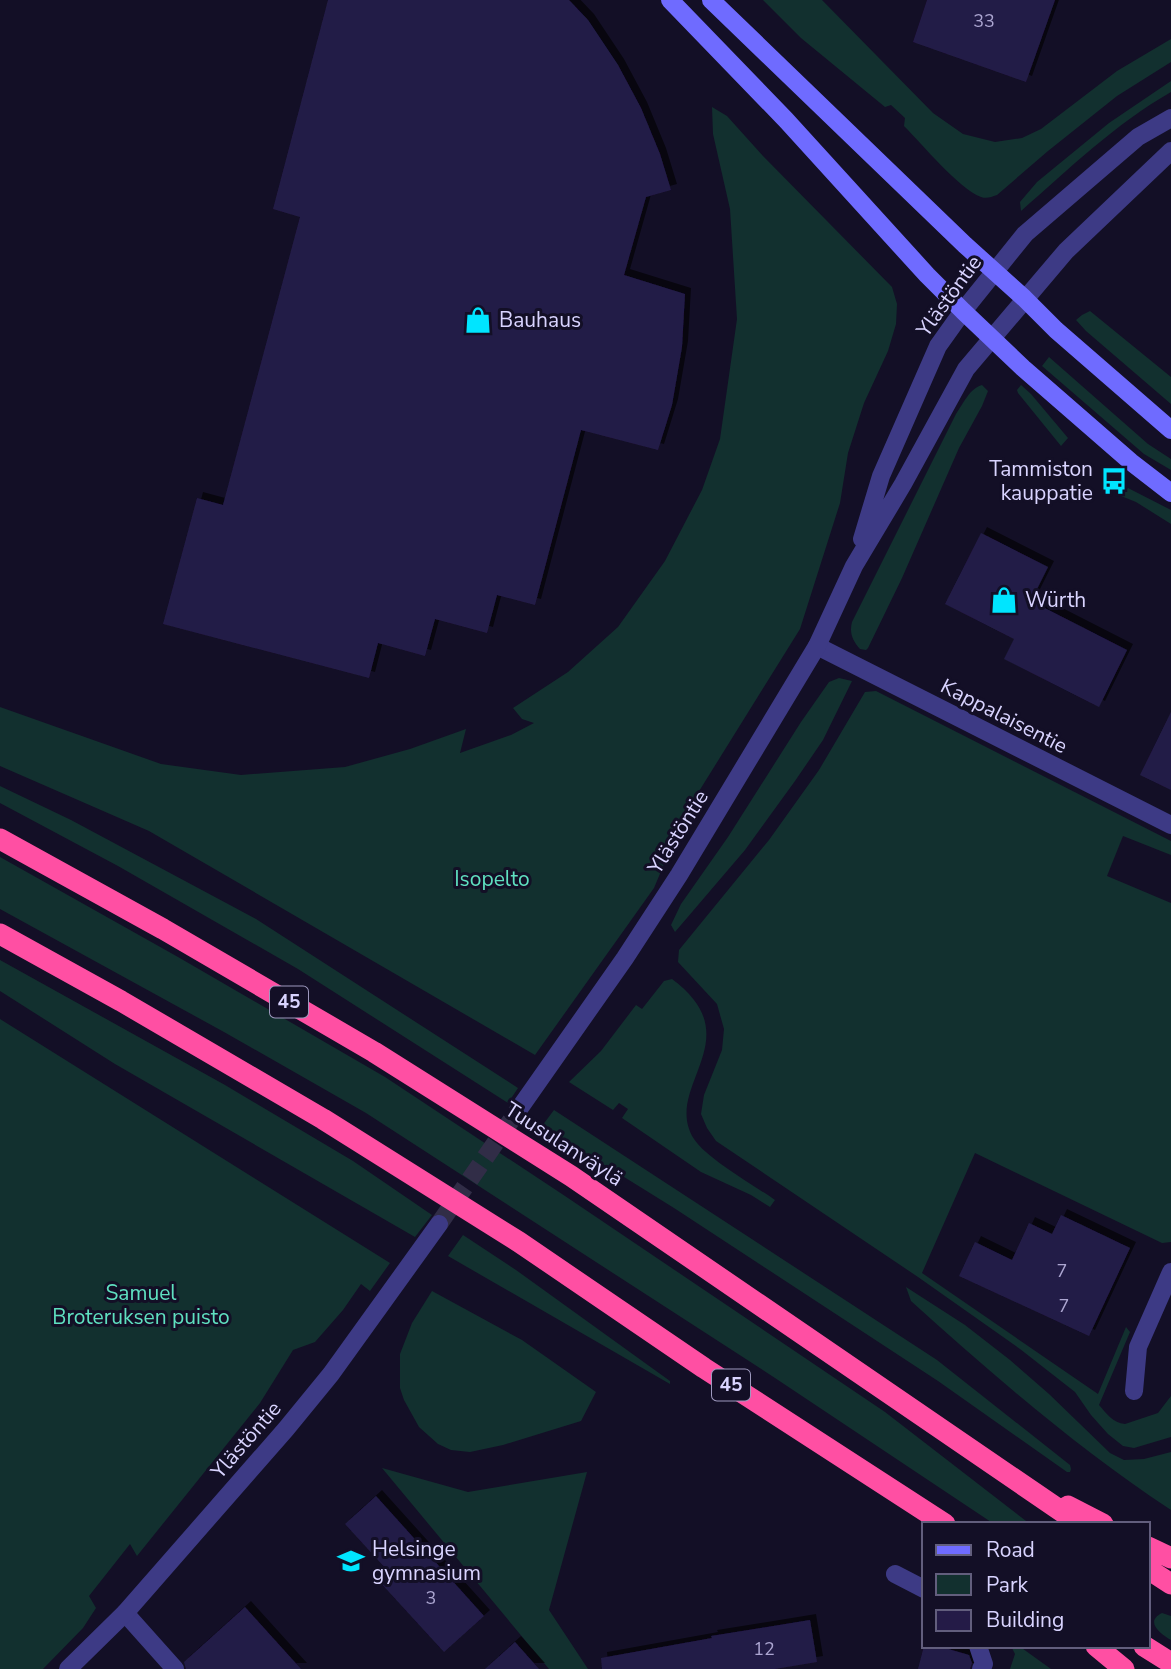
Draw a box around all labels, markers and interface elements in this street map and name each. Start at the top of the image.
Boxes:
house number: 33 [973,9,995,33]
street label: Ylästöntie [909,250,988,343]
shop icon: Bauhaus [463,305,493,335]
place label: Bauhaus [499,306,581,334]
place label: Tammiston kauppatie [989,455,1093,507]
bus stop icon: Tammiston kauppatie [1099,466,1129,496]
shop icon: Würth [989,585,1019,615]
place label: Würth [1025,586,1086,614]
street label: Kappalaisentie [936,672,1072,760]
street label: Ylästöntie [641,785,715,880]
park label: Isopelto [454,865,530,893]
road number: 45 [270,986,308,1018]
street label: Tuusulanväylä [500,1095,628,1193]
house number: 7 [1057,1259,1067,1283]
park label: Samuel Broteruksen puisto [52,1279,230,1331]
house number: 7 [1059,1294,1069,1318]
road number: 45 [712,1370,750,1400]
street label: Ylästöntie [204,1395,287,1485]
legend [922,1522,1150,1648]
place label: Helsinge gymnasium [372,1535,481,1587]
text: Road [986,1536,1035,1564]
school or university icon: Helsinge gymnasium [336,1546,366,1576]
text: Park [986,1571,1028,1599]
house number: 3 [426,1586,436,1610]
text: Building [986,1606,1064,1634]
house number: 12 [753,1637,775,1661]

